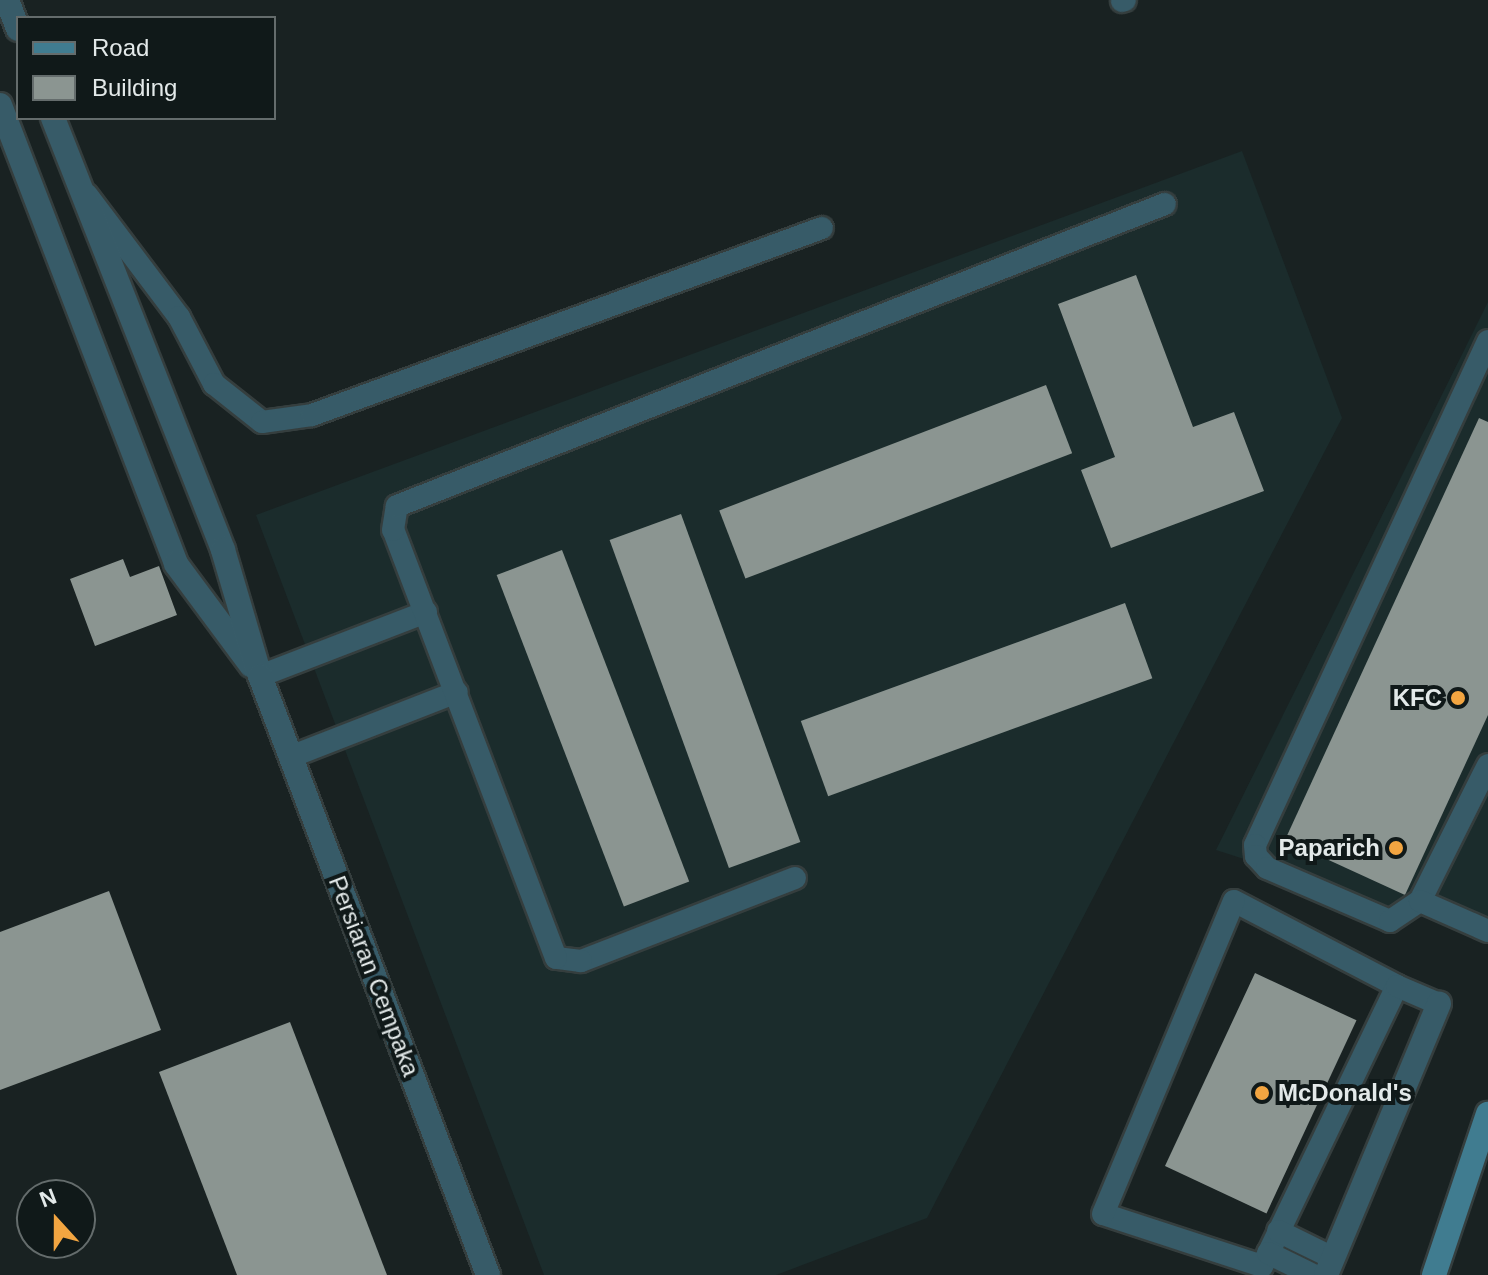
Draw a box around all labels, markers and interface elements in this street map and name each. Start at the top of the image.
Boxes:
legend [16,16,276,120]
text: Road [92,34,149,61]
text: Building [92,74,177,101]
place label: KFC [1393,684,1442,712]
marker: KFC [1449,689,1467,707]
place label: Paparich [1279,834,1380,862]
marker: Paparich [1387,839,1405,857]
street label: Persiaran Cempaka [323,872,425,1080]
place label: McDonald's [1278,1079,1412,1107]
marker: McDonald's [1253,1084,1271,1102]
north arrow [16,1179,96,1259]
text: N [36,1183,60,1213]

